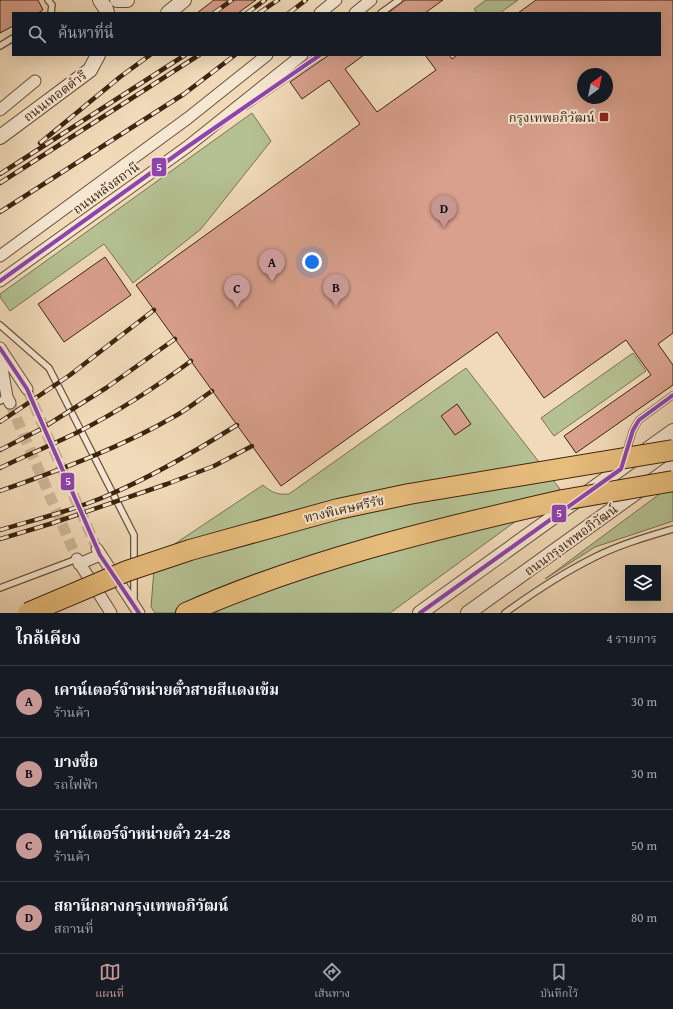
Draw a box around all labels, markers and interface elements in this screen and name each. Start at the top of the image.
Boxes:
search box [12,12,661,56]
text: ค้นหาที่นี่ [58,22,114,43]
icon: search [26,23,48,45]
street label: ถนนเทอดดำริ [19,66,91,126]
north arrow [577,68,613,104]
place label: กรุงเทพอภิวัฒน์ [509,108,595,127]
marker: กรุงเทพอภิวัฒน์ [598,111,610,123]
street label: ถนนหลังสถานี [69,157,144,219]
line badge: 5 [151,157,167,177]
text: 5 [156,159,162,175]
pin: D [431,195,457,228]
pin: A [259,249,285,282]
your location [302,252,322,272]
pin: B [323,274,349,307]
pin: C [224,275,250,308]
line badge: 5 [60,472,75,491]
text: 5 [65,473,71,489]
street label: ทางพิเศษศรีรัช [302,491,386,527]
street label: ถนนกรุงเทพอภิวัฒน์ [520,499,622,580]
line badge: 5 [551,504,567,523]
text: 5 [556,505,562,521]
map controls [625,565,661,601]
button: layers [625,565,661,601]
text: ใกล้เคียง [16,625,81,650]
text: 4 รายการ [606,629,657,648]
text: เคาน์เตอร์จำหน่ายตั๋วสายสีแดงเข้ม [54,679,279,700]
text: A [25,692,33,711]
text: 30 m [631,692,657,711]
text: ร้านค้า [54,703,90,722]
text: บางซื่อ [54,751,98,772]
text: B [25,764,33,783]
text: 30 m [631,764,657,783]
text: รถไฟฟ้า [54,775,98,794]
text: เคาน์เตอร์จำหน่ายตั๋ว 24-28 [54,823,230,844]
text: C [25,836,33,855]
text: 50 m [631,836,657,855]
text: ร้านค้า [54,847,90,866]
text: สถานีกลางกรุงเทพอภิวัฒน์ [54,895,228,916]
text: D [25,908,33,927]
text: 80 m [631,908,657,927]
text: สถานที่ [54,919,93,938]
tab: แผนที่ [95,961,124,1003]
tab: เส้นทาง [314,961,350,1003]
tab: บันทึกไว้ [540,961,578,1003]

